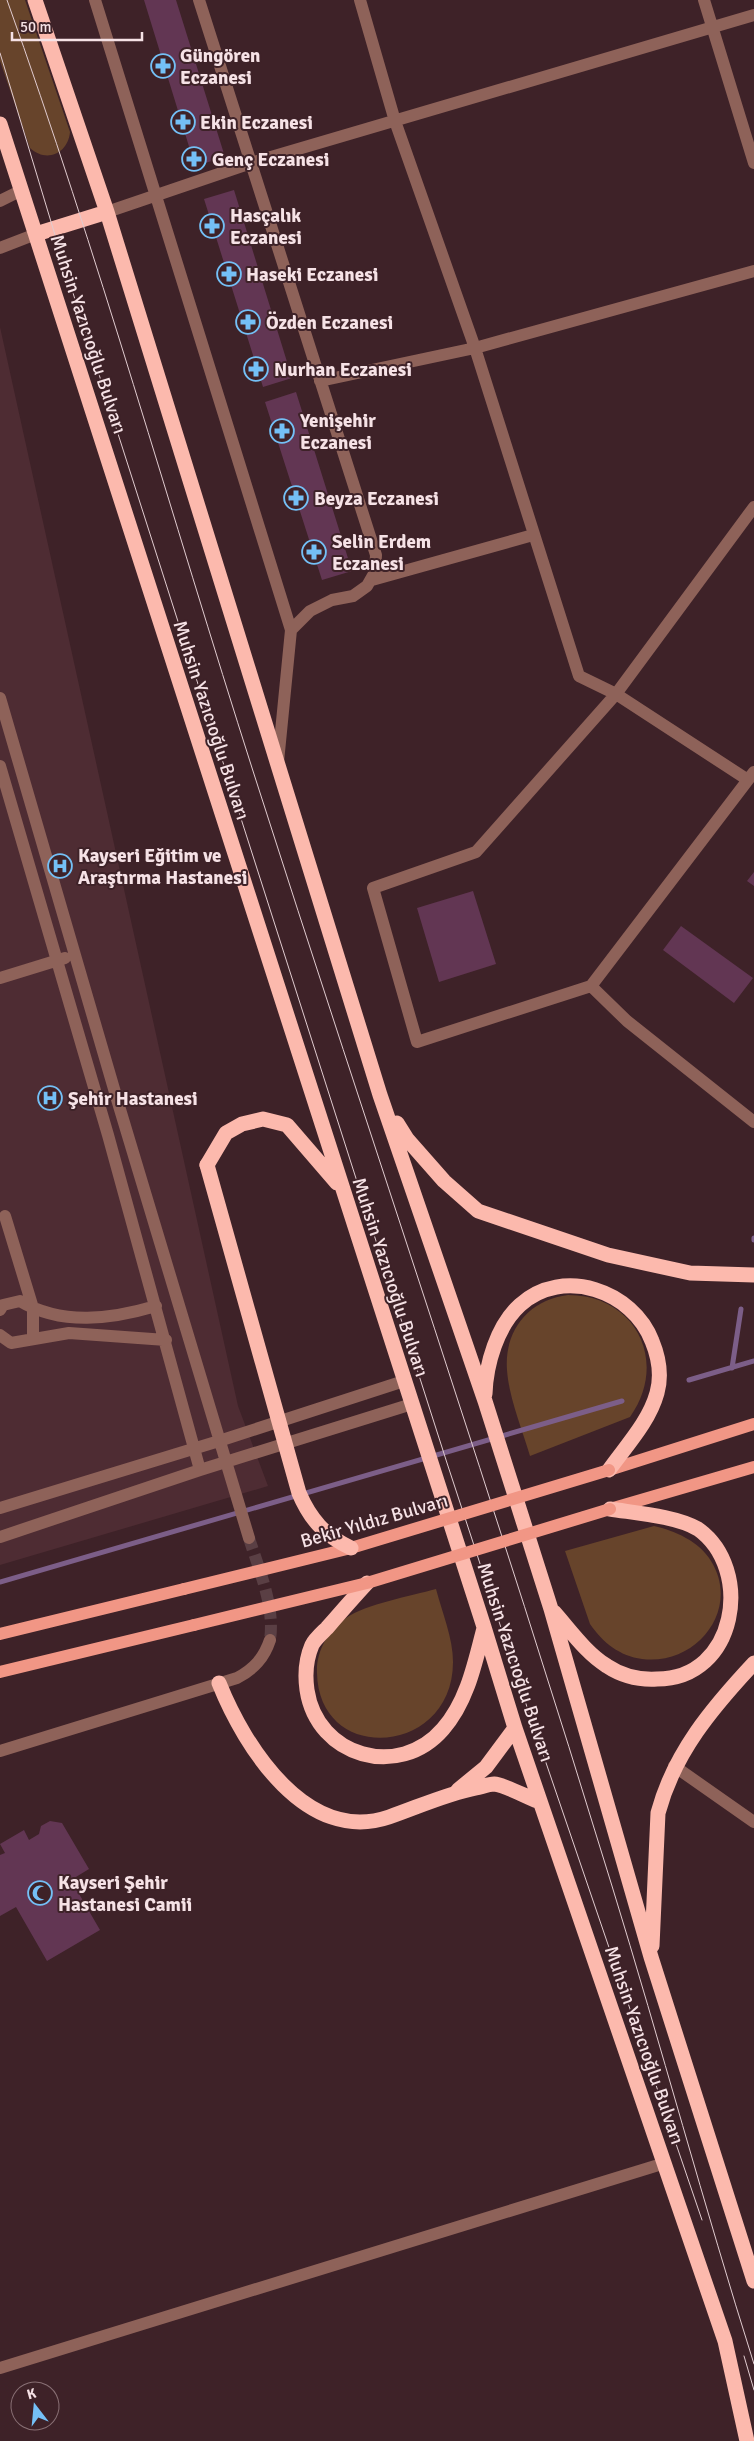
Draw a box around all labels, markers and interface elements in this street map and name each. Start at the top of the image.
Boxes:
scale bar [12,10,142,42]
text: 50 m [20,18,51,36]
place label: Güngören Eczanesi [180,44,260,90]
pharmacy icon: Güngören Eczanesi [150,53,176,79]
pharmacy icon: Ekin Eczanesi [170,109,196,135]
place label: Ekin Eczanesi [200,111,313,135]
pharmacy icon: Genç Eczanesi [181,146,207,172]
place label: Genç Eczanesi [212,148,329,172]
place label: Hasçalık Eczanesi [230,204,302,250]
pharmacy icon: Hasçalık Eczanesi [199,213,225,239]
street label: Muhsin Yazıcıoğlu Bulvarı [44,232,132,437]
pharmacy icon: Haseki Eczanesi [216,261,242,287]
place label: Haseki Eczanesi [246,263,378,287]
pharmacy icon: Özden Eczanesi [235,309,261,335]
place label: Özden Eczanesi [266,311,393,335]
pharmacy icon: Nurhan Eczanesi [243,356,269,382]
place label: Nurhan Eczanesi [274,358,412,382]
place label: Yenişehir Eczanesi [299,409,376,455]
pharmacy icon: Yenişehir Eczanesi [269,418,295,444]
pharmacy icon: Beyza Eczanesi [283,485,309,511]
place label: Beyza Eczanesi [314,487,439,511]
place label: Selin Erdem Eczanesi [332,530,431,576]
pharmacy icon: Selin Erdem Eczanesi [301,539,327,565]
street label: Muhsin Yazıcıoğlu Bulvarı [167,618,255,823]
place label: Kayseri Eğitim ve Araştırma Hastanesi [78,844,247,890]
hospital icon: Kayseri Eğitim ve Araştırma Hastanesi [47,853,73,879]
hospital icon: Şehir Hastanesi [37,1085,63,1111]
place label: Şehir Hastanesi [68,1087,198,1111]
street label: Muhsin Yazıcıoğlu Bulvarı [346,1175,434,1380]
street label: Bekir Yıldız Bulvarı [298,1488,451,1553]
street label: Muhsin Yazıcıoğlu Bulvarı [471,1560,559,1765]
place label: Kayseri Şehir Hastanesi Camii [58,1871,192,1917]
mosque icon: Kayseri Şehir Hastanesi Camii [27,1880,53,1906]
street label: Muhsin Yazıcıoğlu Bulvarı [599,1943,689,2148]
north arrow [10,2381,60,2431]
text: K [25,2385,38,2403]

